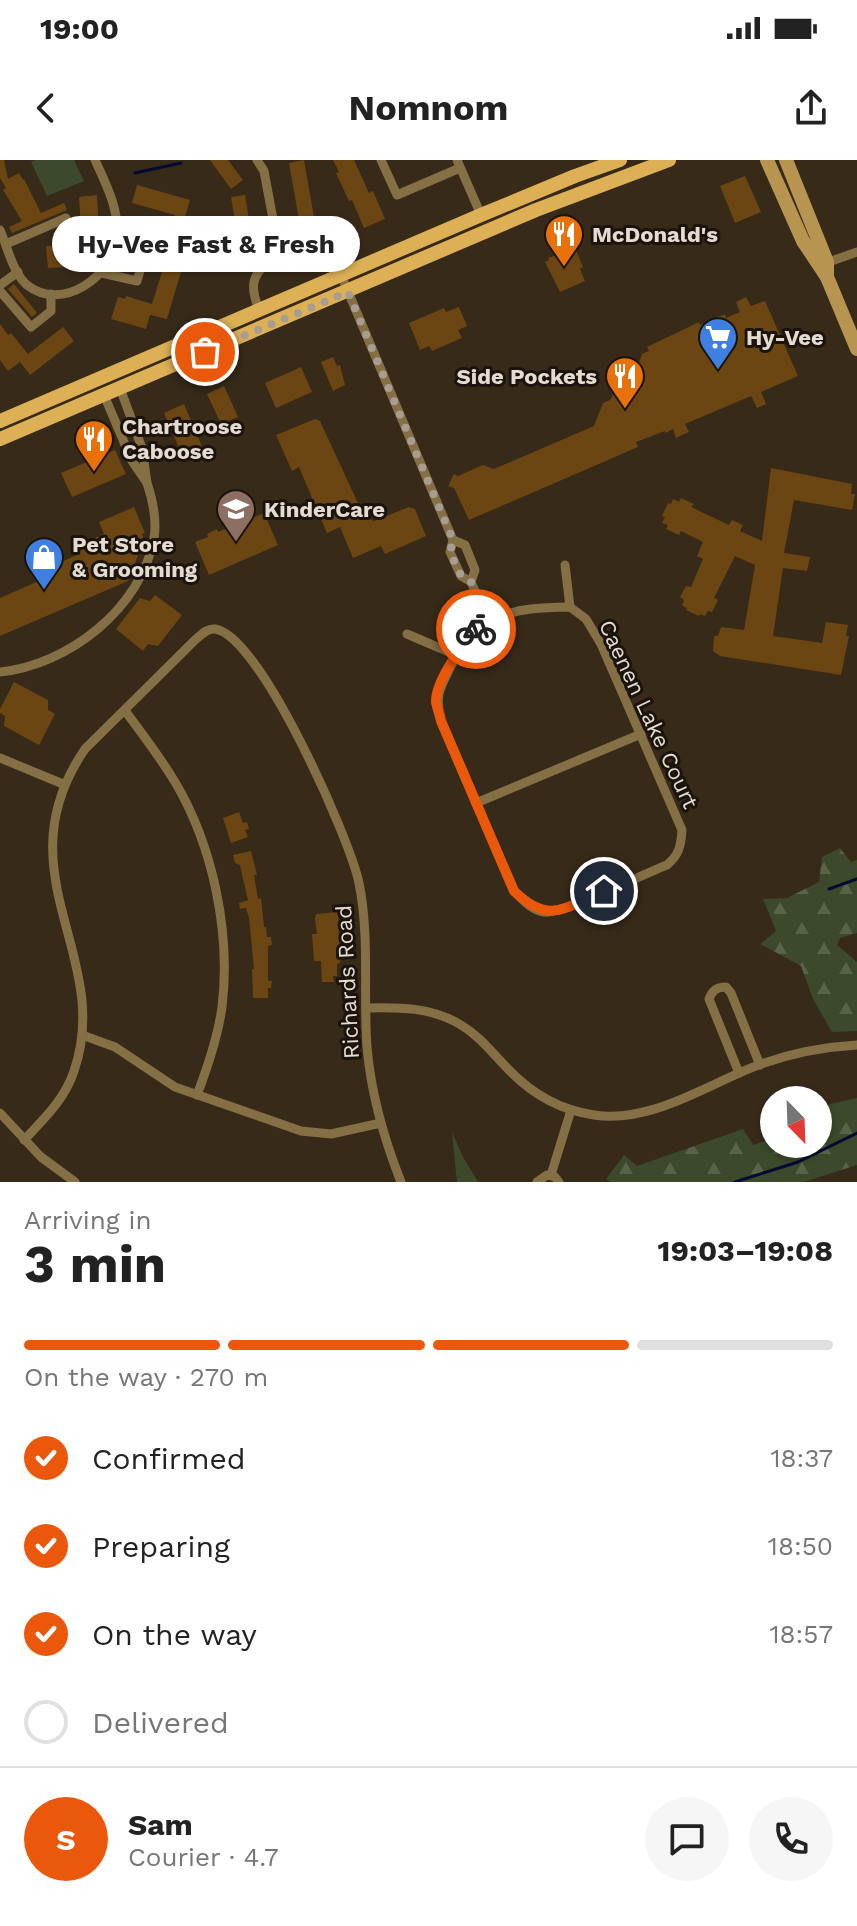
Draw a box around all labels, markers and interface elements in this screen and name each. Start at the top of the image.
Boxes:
text: 19:00 [40,11,119,46]
icon: back [24,86,68,130]
icon: share [789,86,833,130]
text: Nomnom [349,87,508,129]
restaurant icon: McDonald's [543,213,585,268]
callout: Hy-Vee Fast & Fresh [51,216,359,272]
place label: McDonald's [592,222,718,247]
text: Hy-Vee Fast & Fresh [77,229,335,259]
supermarket icon: Hy-Vee [697,316,739,371]
pin [171,318,239,386]
place label: Hy-Vee [746,325,824,350]
icon: bag [183,330,227,374]
restaurant icon: Side Pockets [604,355,646,410]
place label: Side Pockets [457,364,597,389]
place label: Chartroose Caboose [122,414,242,464]
restaurant icon: Chartroose Caboose [73,418,115,473]
school or university icon: KinderCare [215,488,257,543]
place label: KinderCare [264,497,385,522]
place label: Pet Store & Grooming [72,532,198,582]
shop icon: Pet Store & Grooming [23,536,65,591]
courier [436,589,516,669]
icon: bike [454,607,498,651]
street label: Caenen Lake Court [594,616,703,812]
pin [570,857,638,925]
icon: home [582,869,626,913]
street label: Richards Road [331,904,364,1060]
north arrow [760,1086,832,1158]
map controls [760,1086,832,1158]
text: Arriving in [24,1205,152,1235]
text: 19:03–19:08 [658,1233,833,1268]
text: 3 min [24,1234,166,1295]
text: On the way · 270 m [24,1362,268,1392]
icon: check [24,1436,68,1480]
text: Confirmed [92,1441,246,1476]
text: 18:37 [770,1443,833,1473]
icon: check [24,1524,68,1568]
text: Preparing [92,1529,230,1564]
text: 18:50 [768,1531,833,1561]
icon: check [24,1612,68,1656]
text: On the way [92,1617,257,1652]
text: 18:57 [769,1619,833,1649]
text: Delivered [92,1705,229,1740]
button: chat [645,1797,729,1881]
button: phone [749,1797,833,1881]
text: Sam [128,1807,193,1842]
text: S [56,1822,76,1857]
text: Courier · 4.7 [128,1842,278,1872]

